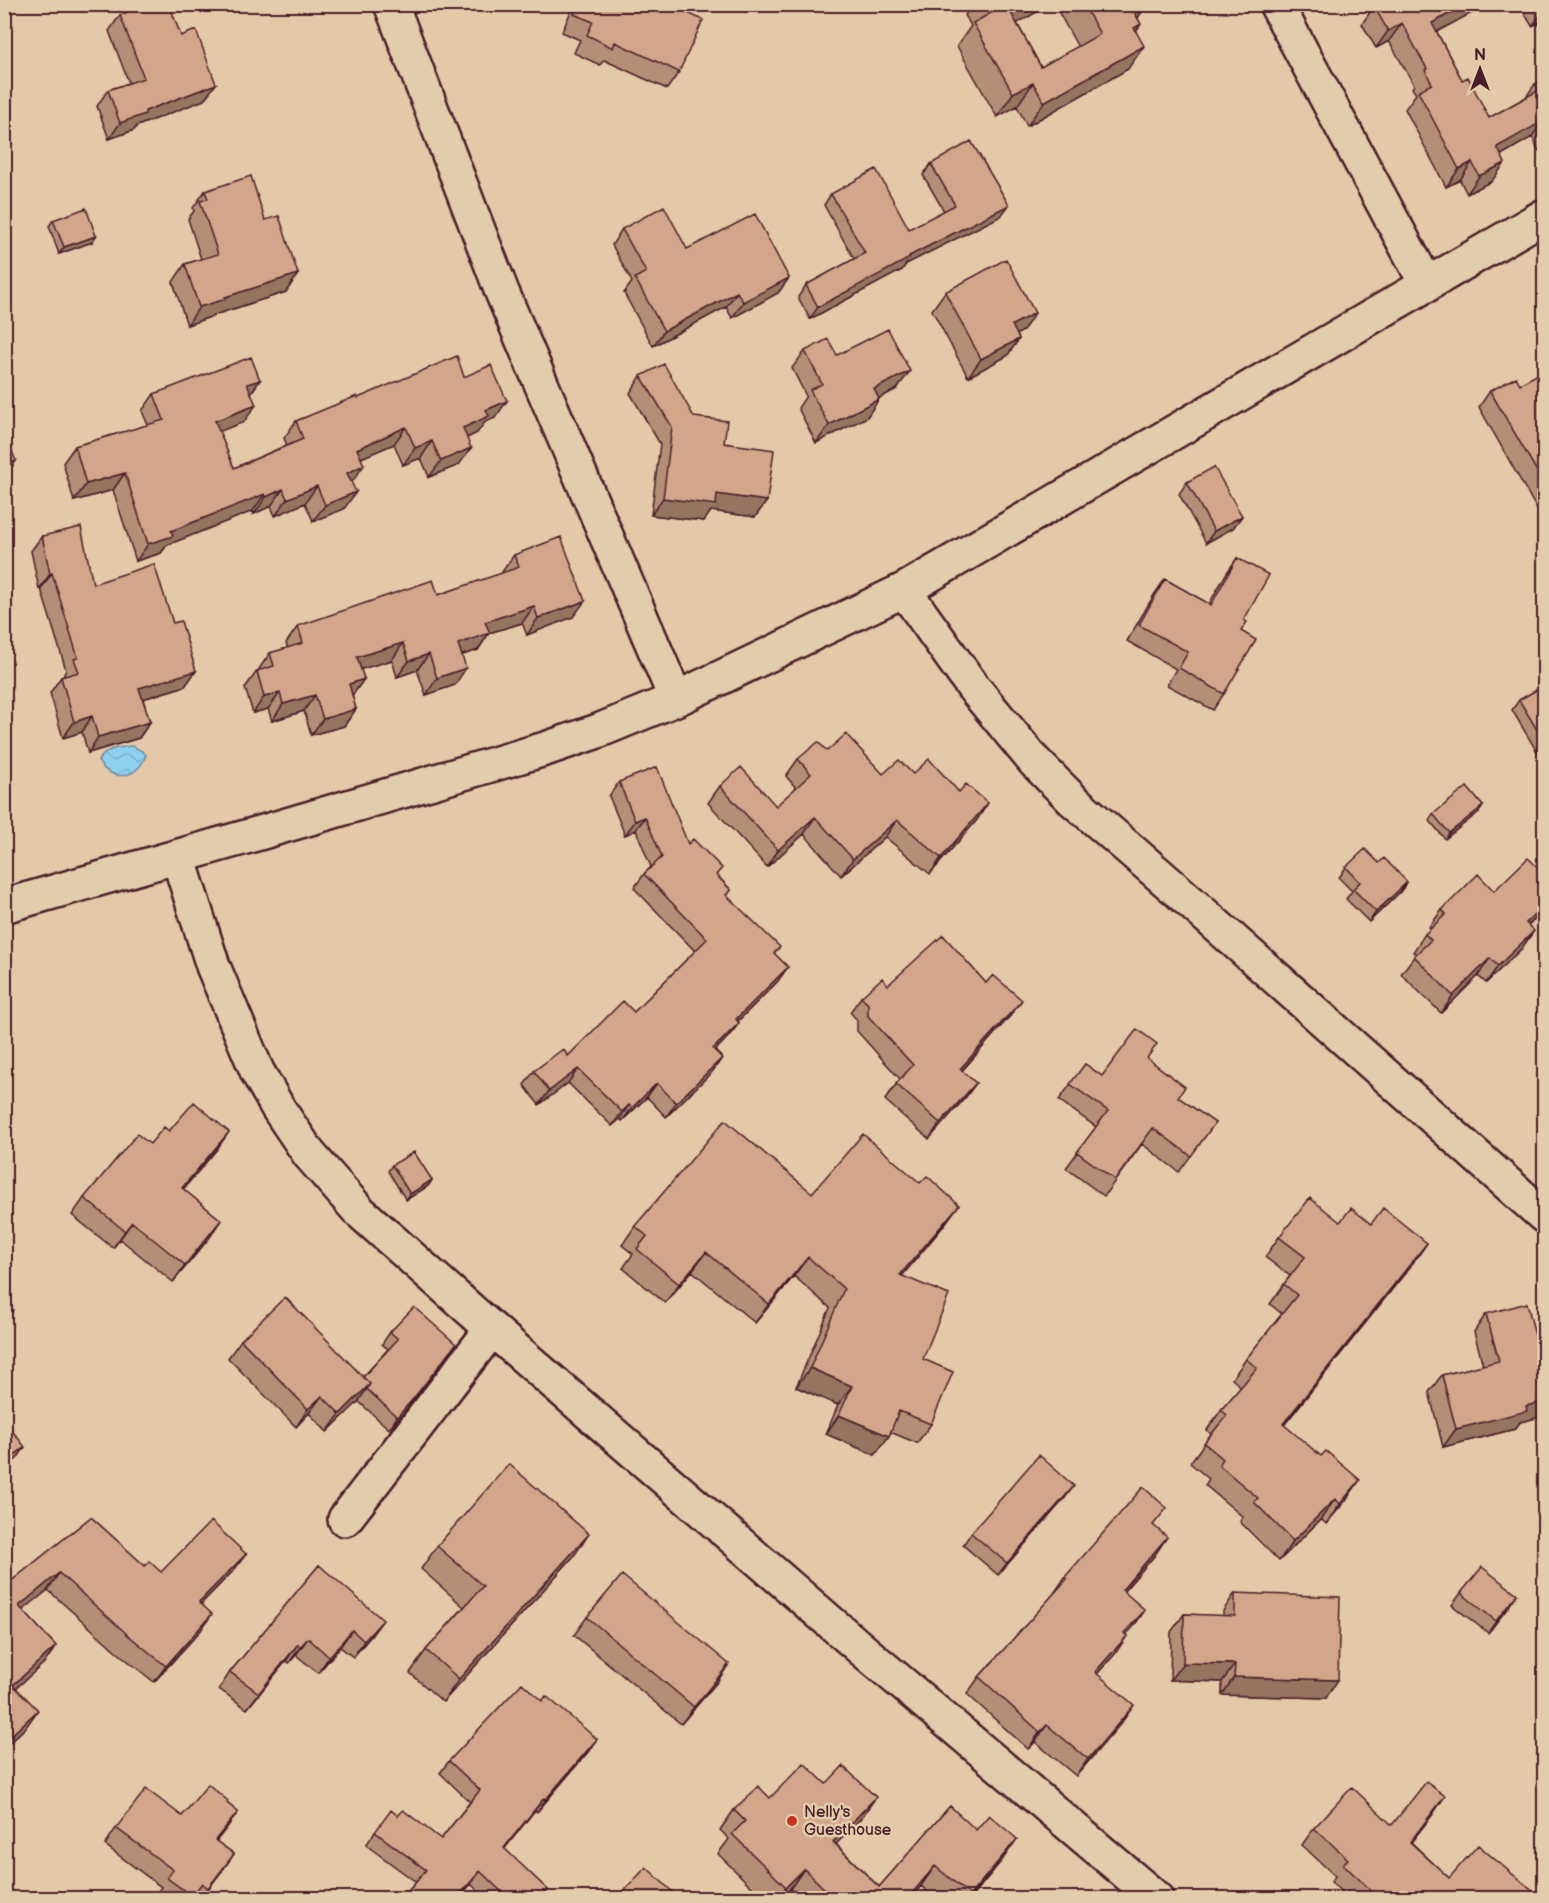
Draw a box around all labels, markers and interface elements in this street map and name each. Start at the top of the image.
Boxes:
north arrow [1450,39,1510,99]
text: N [1474,46,1486,65]
place label: Nelly's Guesthouse [804,1803,892,1840]
marker: Nelly's Guesthouse [785,1814,799,1828]

